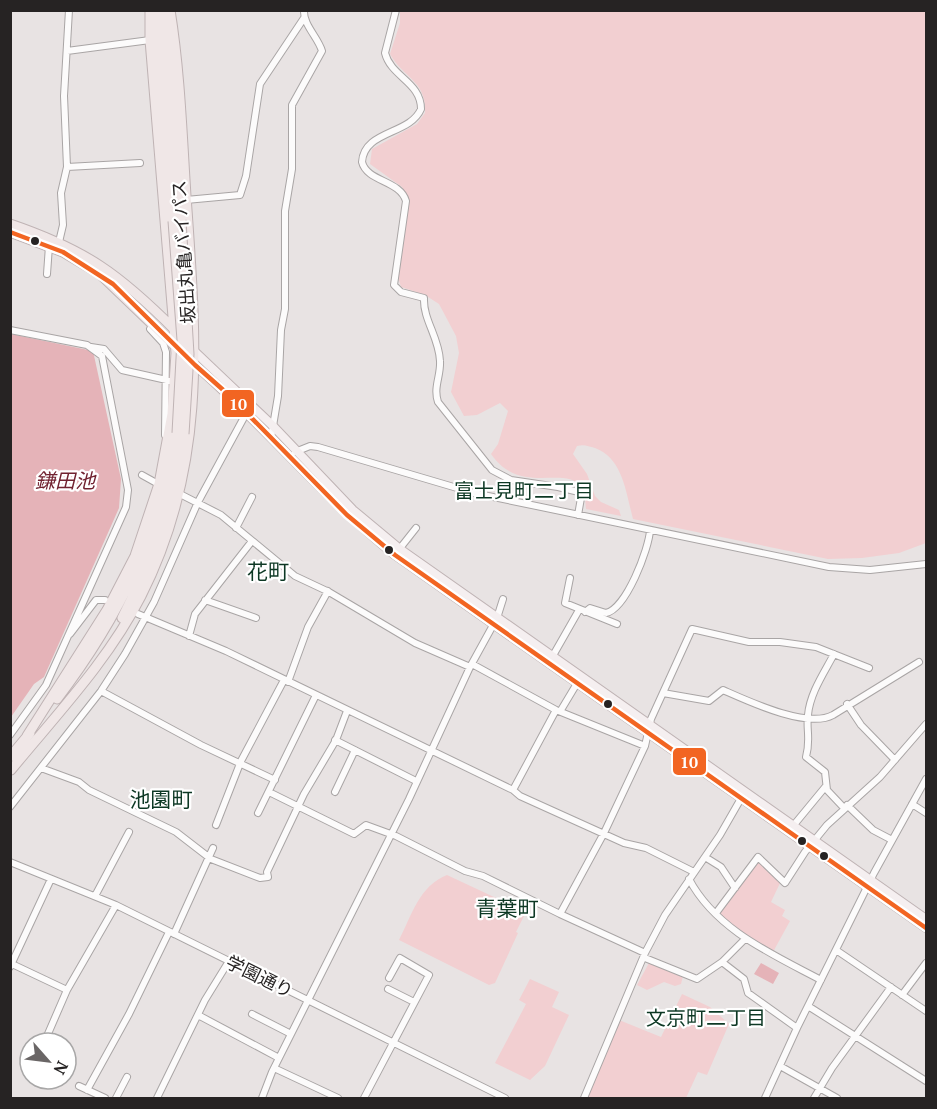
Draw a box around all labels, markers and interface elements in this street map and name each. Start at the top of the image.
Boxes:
street label: 坂出丸亀バイパス [166,180,200,324]
unlabelled marker [29,235,41,247]
line badge: 10 [221,389,255,418]
text: 10 [229,393,247,415]
water label: 鎌田池 [35,467,97,494]
district label: 富士見町二丁目 [454,477,594,504]
unlabelled marker [383,544,395,556]
district label: 花町 [247,557,289,585]
unlabelled marker [602,698,614,710]
line badge: 10 [672,747,707,776]
text: 10 [680,751,698,773]
district label: 池園町 [130,785,193,813]
unlabelled marker [796,835,808,847]
unlabelled marker [818,850,830,862]
district label: 青葉町 [476,894,539,922]
street label: 学園通り [222,949,298,1003]
district label: 文京町二丁目 [646,1004,766,1031]
north arrow [18,1031,78,1091]
text: N [49,1058,74,1079]

